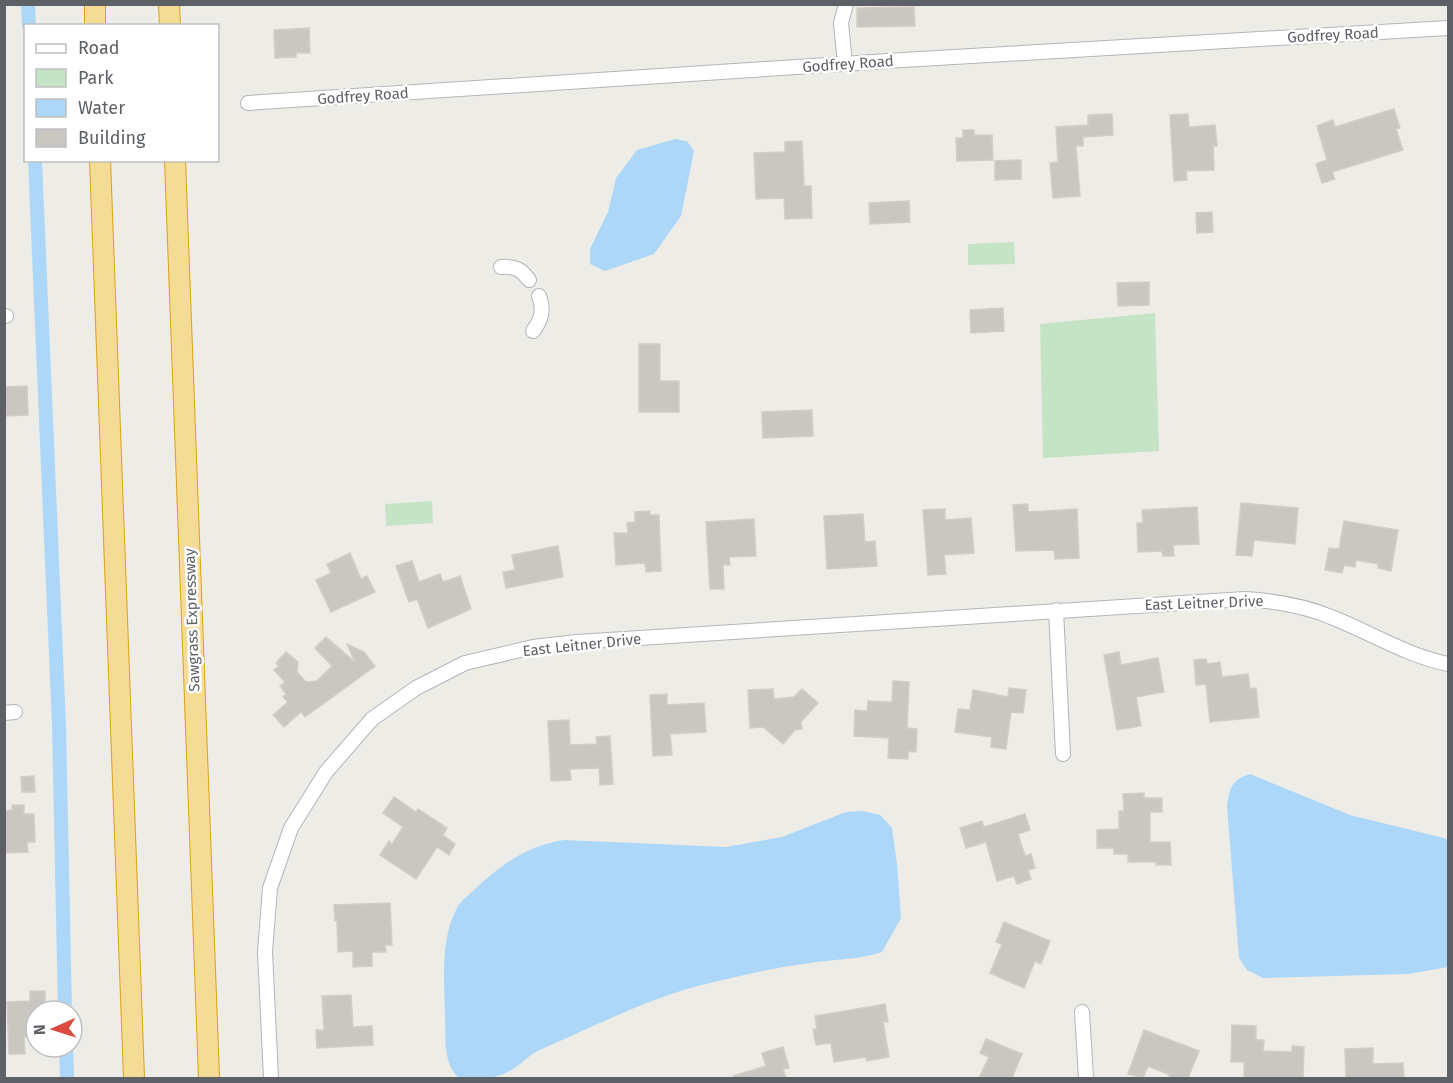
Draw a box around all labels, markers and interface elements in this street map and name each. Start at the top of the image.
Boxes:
legend [24,24,219,162]
street label: Godfrey Road [1287,24,1379,46]
text: Road [78,37,120,59]
street label: Godfrey Road [802,52,894,76]
text: Park [78,67,114,89]
street label: Godfrey Road [317,84,409,108]
text: Water [78,97,125,119]
text: Building [78,127,146,149]
street label: Sawgrass Expressway [180,547,203,692]
street label: East Leitner Drive [1144,592,1264,614]
street label: East Leitner Drive [522,630,642,660]
north arrow [24,999,84,1059]
text: N [30,1024,49,1036]

